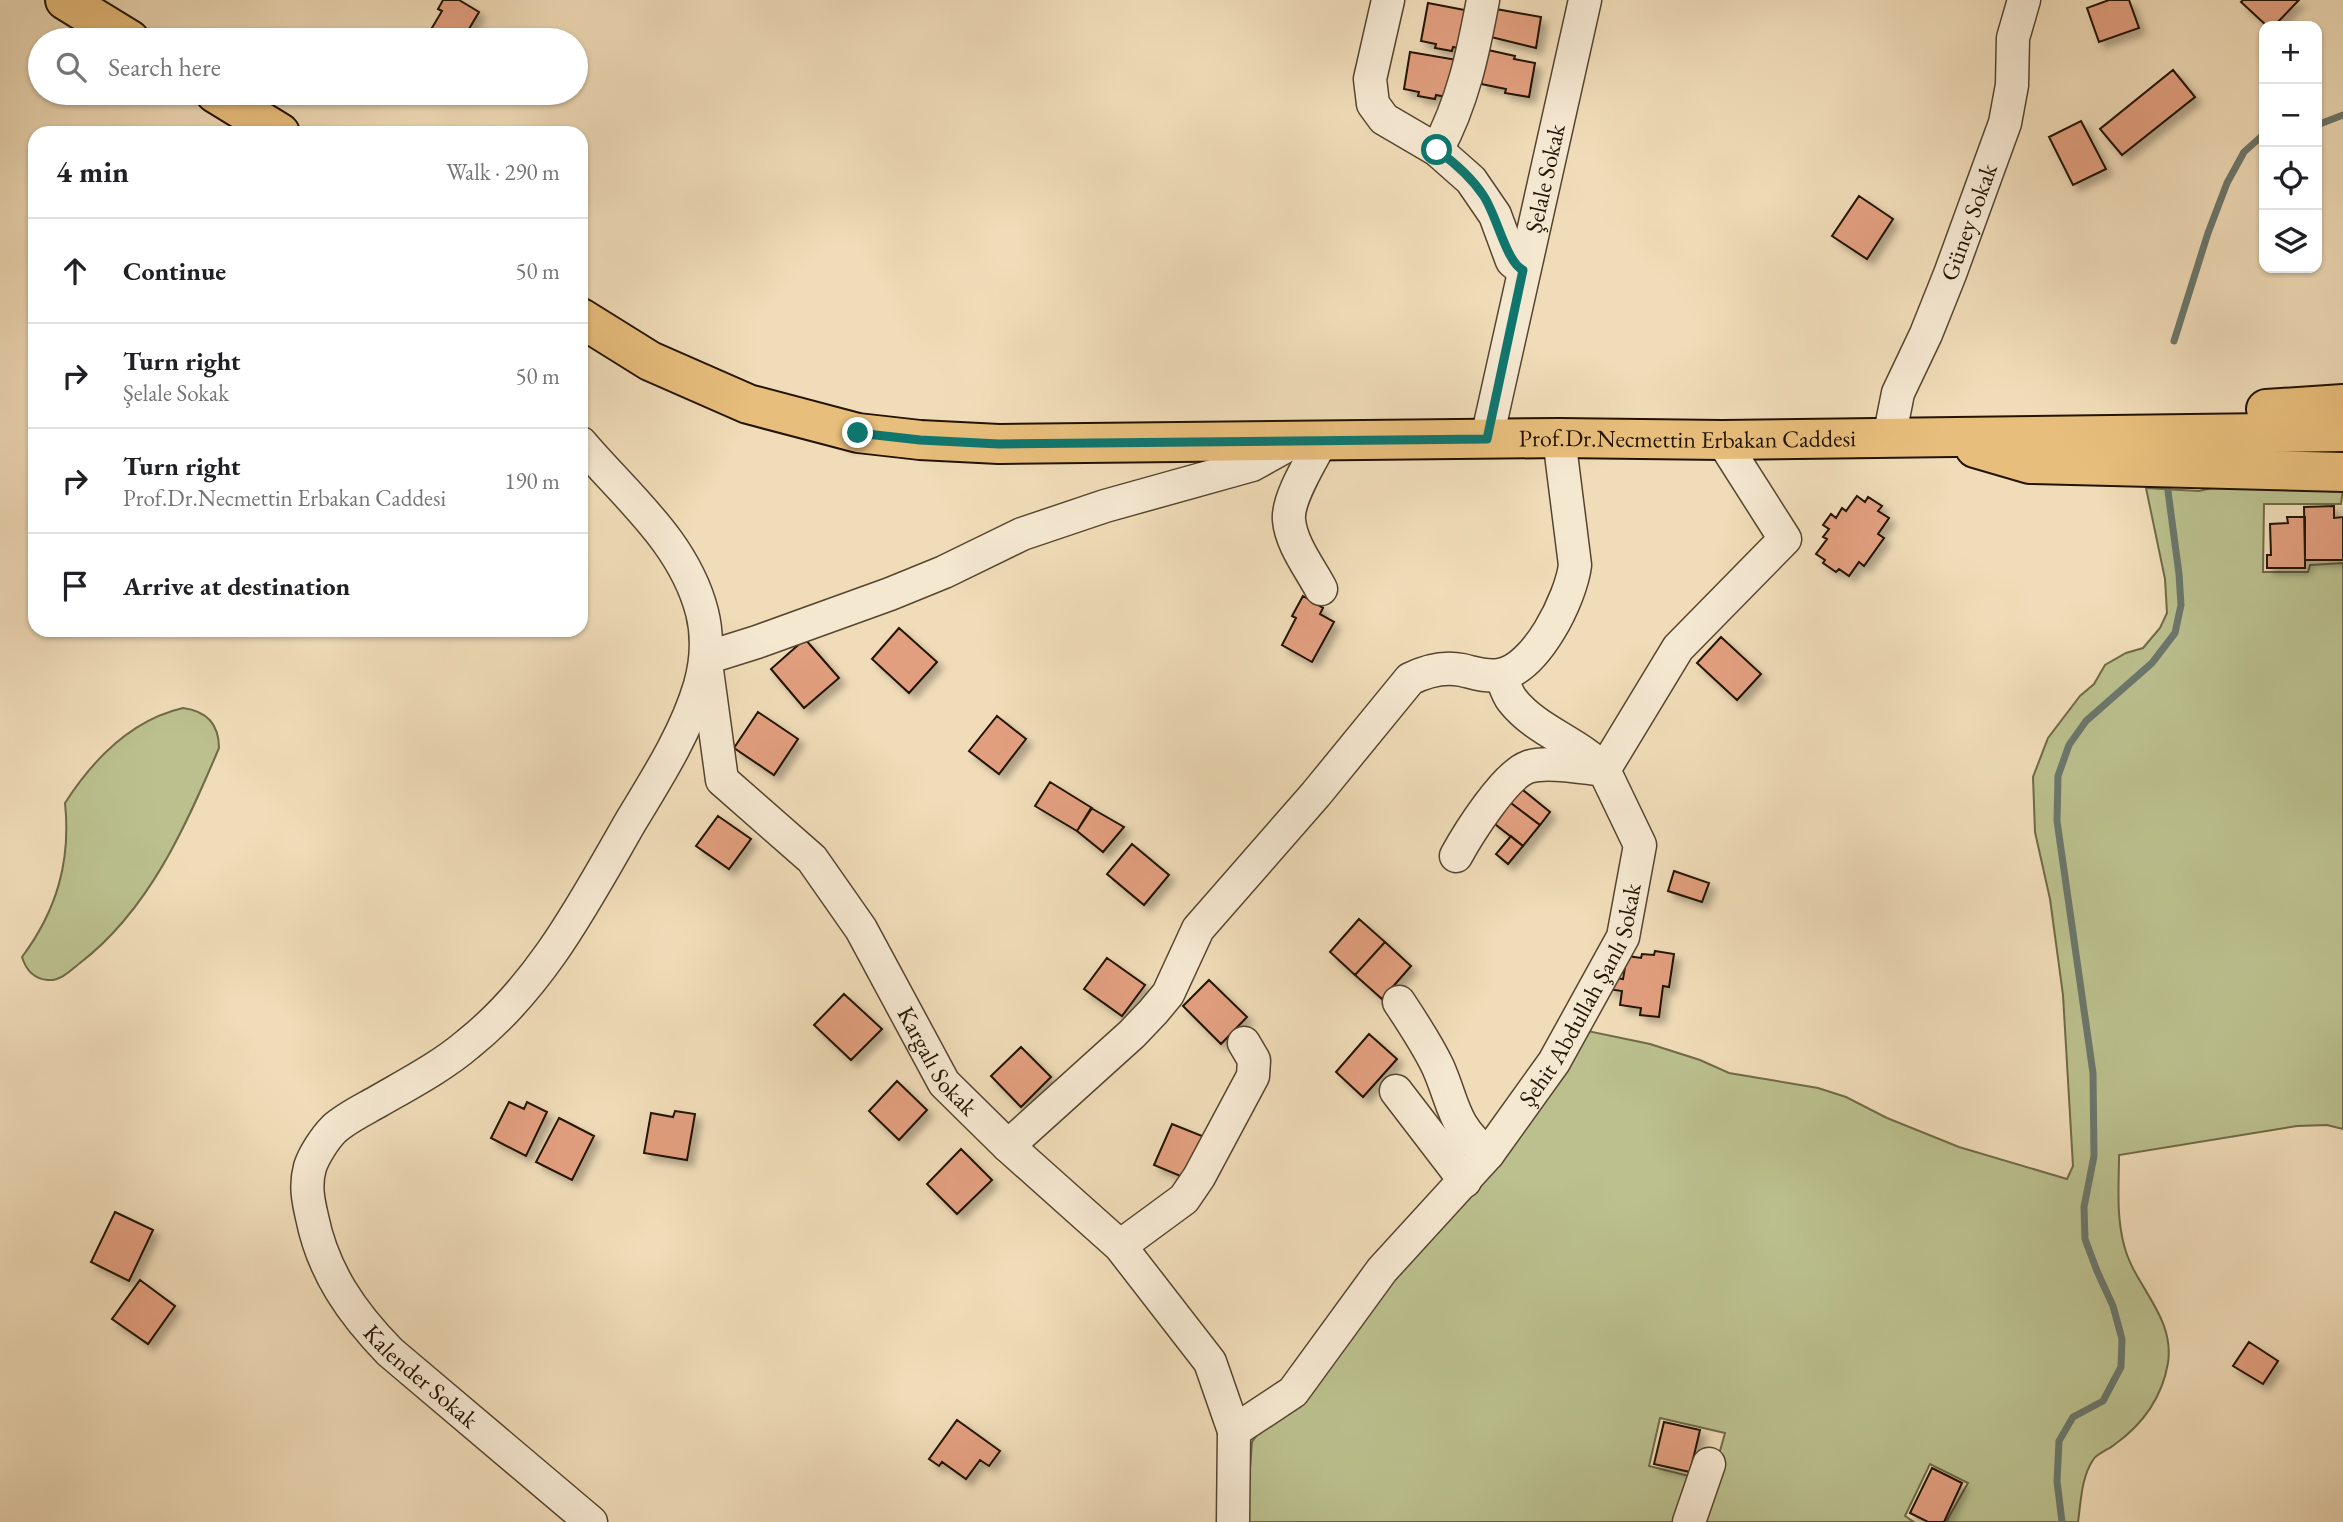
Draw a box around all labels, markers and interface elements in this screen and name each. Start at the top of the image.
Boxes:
map controls [2259,21,2322,273]
button: + [2259,21,2322,84]
search box [28,28,588,105]
icon: search [52,48,90,86]
text: Search here [108,50,221,84]
button: − [2259,84,2322,147]
street label: Şelale Sokak [1517,120,1572,236]
route start [1421,134,1452,165]
button: locate [2259,147,2322,210]
text: 4 min [56,152,129,191]
text: Walk · 290 m [446,157,560,187]
street label: Güney Sokak [1933,159,2004,285]
button: layers [2259,210,2322,273]
icon: ahead [56,252,94,290]
text: Continue [123,254,226,288]
text: 50 m [515,256,560,286]
text: Turn right [123,344,241,378]
icon: right [56,357,94,395]
text: 50 m [515,361,560,391]
text: Şelale Sokak [123,378,229,408]
route end [842,417,873,448]
street label: Prof.Dr.Necmettin Erbakan Caddesi [1518,422,1856,455]
text: Turn right [123,449,241,483]
icon: right [56,462,94,500]
text: 190 m [504,466,560,496]
text: Prof.Dr.Necmettin Erbakan Caddesi [123,483,446,513]
icon: arrive [56,567,94,605]
text: Arrive at destination [123,569,350,603]
street label: Şehit Abdullah Şanlı Sokak [1511,880,1648,1112]
street label: Kargalı Sokak [891,1001,985,1123]
street label: Kalender Sokak [357,1318,485,1435]

